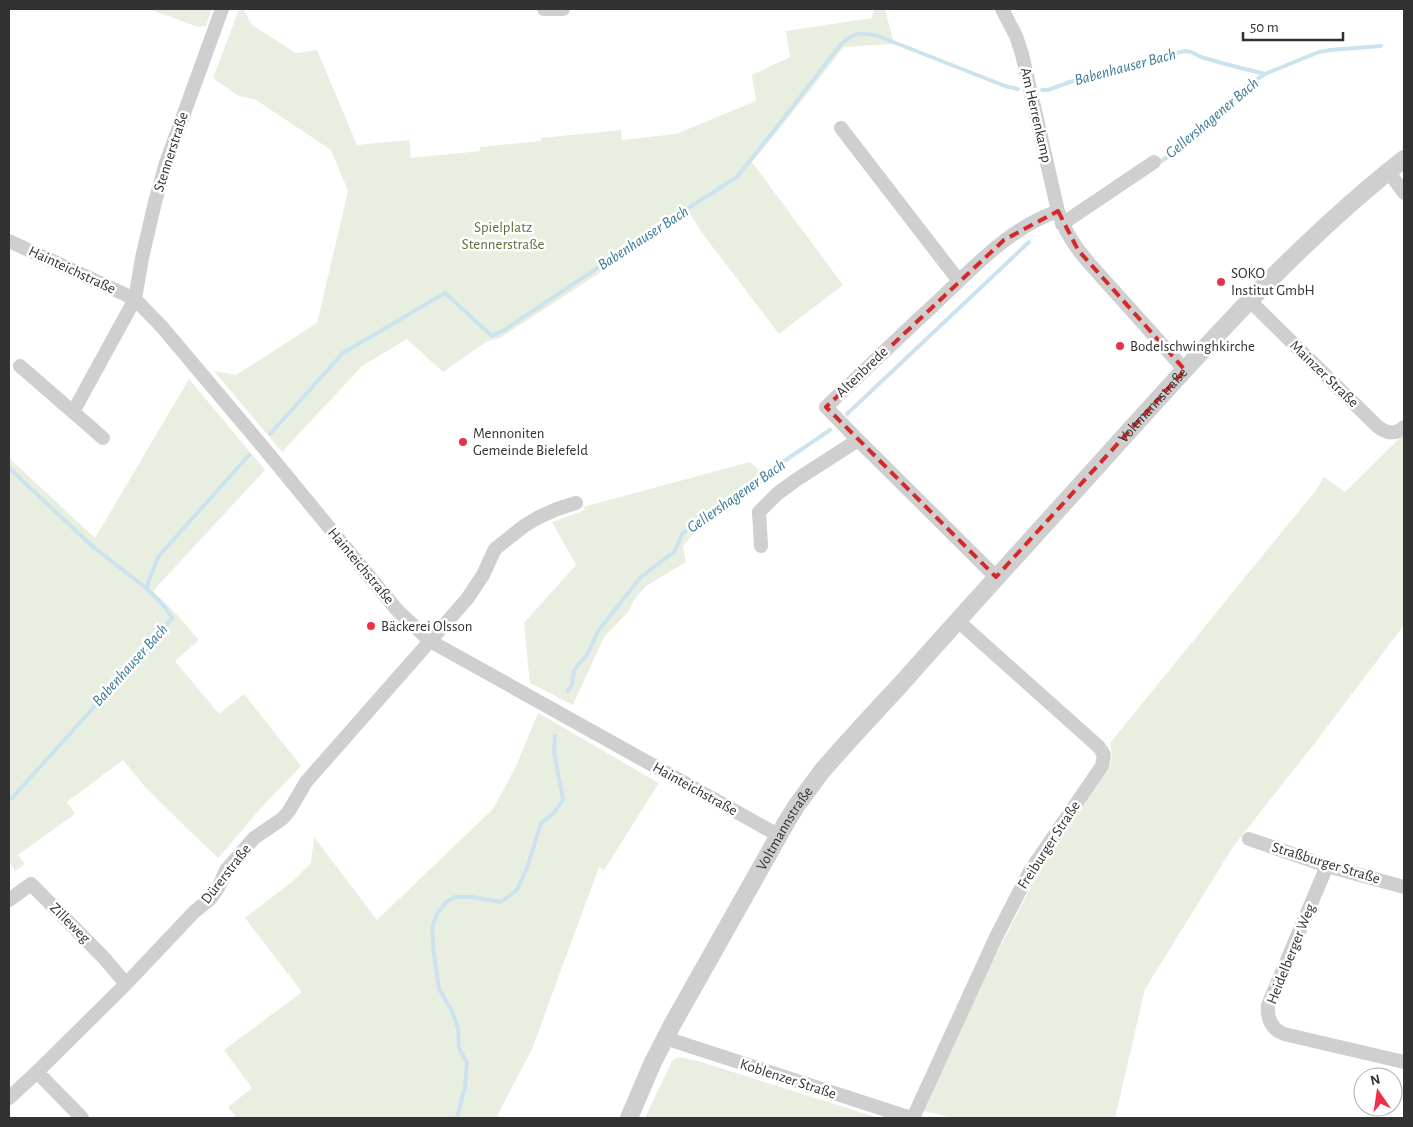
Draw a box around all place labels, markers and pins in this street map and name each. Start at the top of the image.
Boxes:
place label: SOKO Institut GmbH [1231,266,1315,298]
marker: SOKO Institut GmbH [1215,276,1227,288]
place label: Bodelschwinghkirche [1130,339,1255,354]
marker: Bodelschwinghkirche [1114,340,1126,352]
place label: Mennoniten Gemeinde Bielefeld [473,426,588,458]
marker: Mennoniten Gemeinde Bielefeld [457,436,469,448]
place label: Bäckerei Olsson [381,619,472,634]
marker: Bäckerei Olsson [365,620,377,632]

